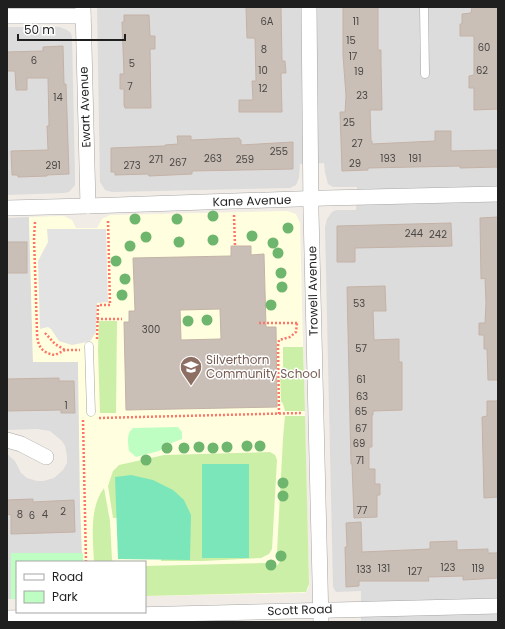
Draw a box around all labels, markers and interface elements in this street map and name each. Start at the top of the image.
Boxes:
house number: 6A [260,14,274,29]
house number: 11 [353,14,359,29]
scale bar [18,16,125,42]
text: 50 m [24,21,55,38]
house number: 15 [346,33,356,48]
house number: 60 [478,40,490,55]
house number: 8 [261,42,267,57]
house number: 17 [349,49,358,64]
house number: 6 [31,53,37,68]
house number: 5 [129,56,135,71]
house number: 10 [258,63,268,78]
house number: 62 [476,63,488,78]
house number: 19 [354,64,364,79]
street label: Ewart Avenue [75,66,94,148]
house number: 7 [127,79,133,94]
house number: 12 [259,81,268,96]
house number: 23 [356,88,368,103]
house number: 14 [53,90,63,105]
house number: 25 [343,115,355,130]
house number: 27 [351,136,363,151]
house number: 255 [270,144,288,159]
house number: 263 [204,151,222,166]
house number: 193 [380,151,396,166]
house number: 191 [409,151,421,166]
house number: 271 [149,152,163,167]
house number: 259 [236,152,254,167]
house number: 267 [169,155,187,170]
house number: 29 [349,156,361,171]
house number: 291 [45,158,61,173]
house number: 273 [123,158,141,173]
street label: Kane Avenue [212,191,292,210]
house number: 244 [405,226,423,241]
house number: 242 [429,227,447,242]
street label: Trowell Avenue [303,246,322,336]
house number: 53 [353,296,365,311]
house number: 300 [142,322,160,337]
house number: 57 [355,341,367,356]
place label: Silverthorn Community School [206,351,321,382]
school or university icon: Silverthorn Community School [178,354,204,387]
house number: 61 [356,372,366,387]
house number: 63 [356,389,368,404]
house number: 1 [64,398,68,413]
house number: 65 [355,404,367,419]
house number: 67 [355,421,367,436]
house number: 69 [353,436,365,451]
house number: 71 [356,453,364,468]
house number: 77 [357,503,368,518]
house number: 2 [60,504,66,519]
house number: 8 [17,507,23,522]
house number: 4 [42,507,48,522]
house number: 6 [29,508,35,523]
house number: 123 [441,560,456,575]
legend [16,561,146,613]
house number: 131 [378,561,390,576]
house number: 119 [472,561,484,576]
house number: 133 [357,562,372,577]
house number: 127 [408,564,423,579]
text: Road [52,568,83,585]
text: Park [52,588,79,605]
street label: Scott Road [267,600,333,619]

